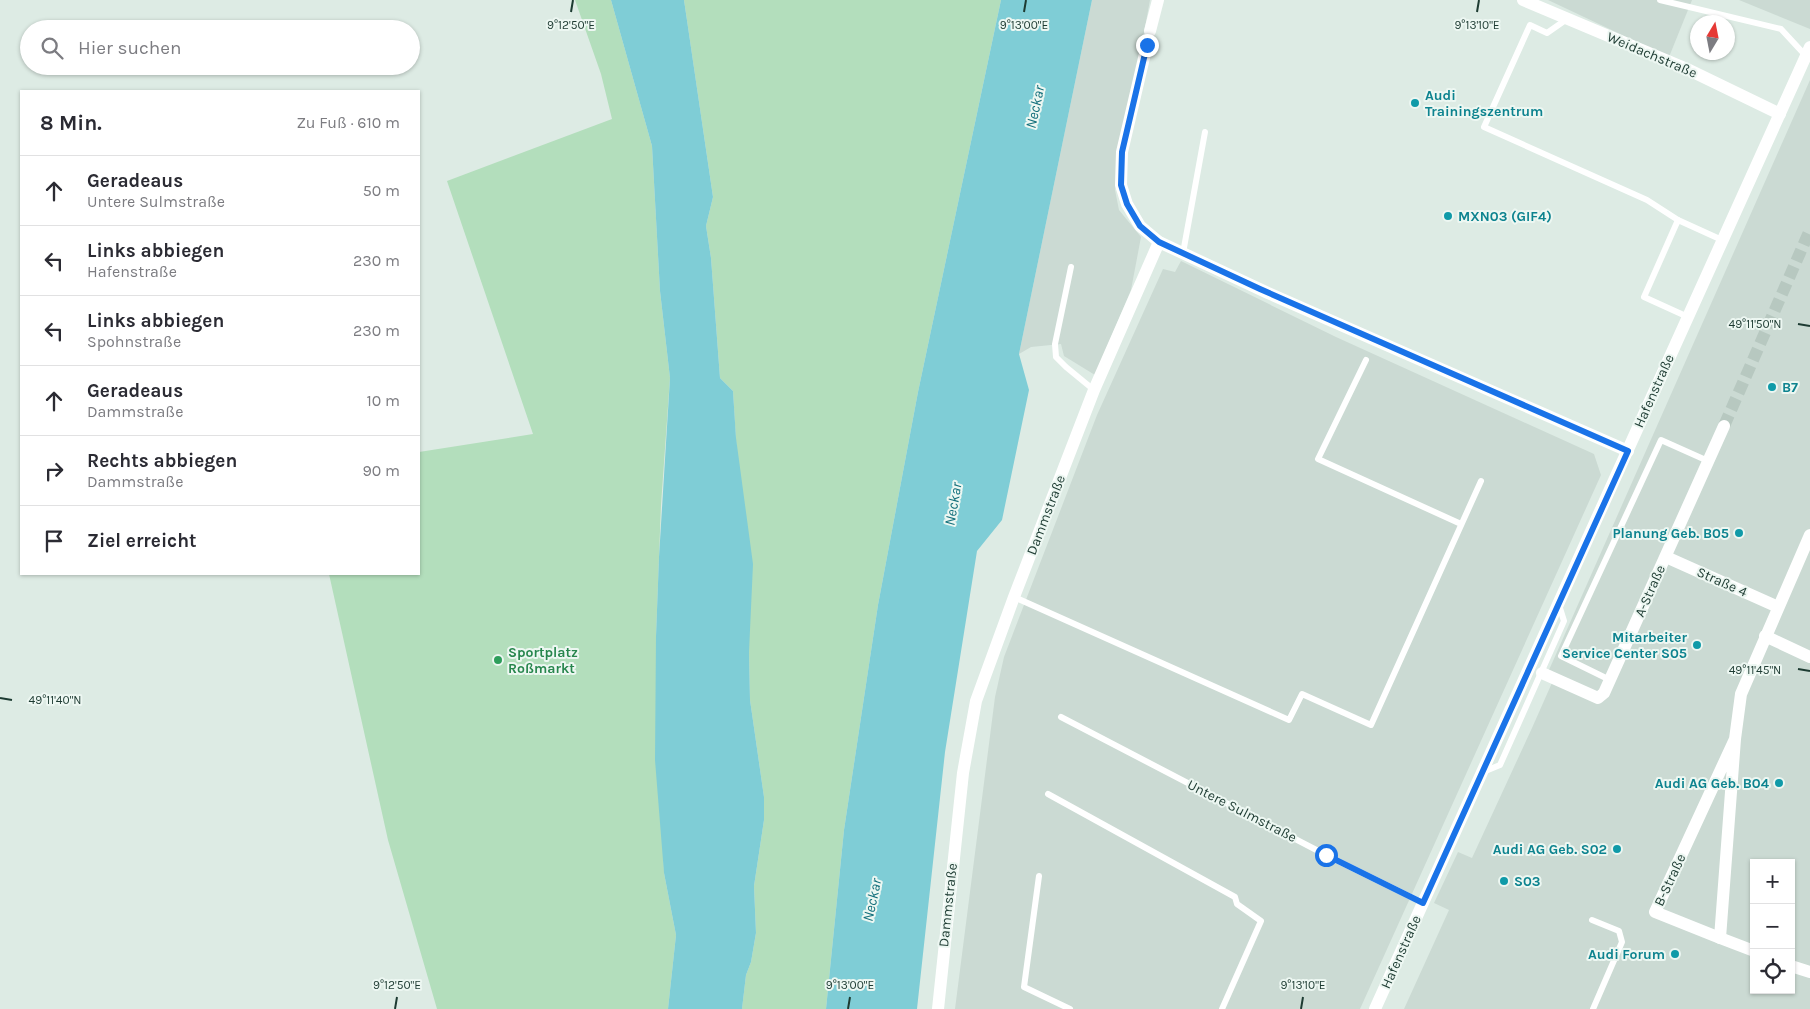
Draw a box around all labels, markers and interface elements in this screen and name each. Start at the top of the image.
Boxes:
north arrow [1690,15,1735,60]
text: 9°12'50"E [547,18,595,32]
text: 9°13'00"E [1000,18,1048,32]
text: 9°13'10"E [1454,18,1500,32]
search box [20,20,420,75]
street label: Weidachstraße [1604,28,1700,82]
icon: search [38,34,66,62]
route end [1136,34,1159,57]
text: Hier suchen [78,37,181,59]
water label: Neckar [1022,83,1048,130]
place label: Audi Trainingszentrum [1425,87,1543,120]
marker: Audi Trainingszentrum [1409,97,1421,109]
text: 8 Min. [40,111,102,135]
text: Zu Fuß · 610 m [296,113,400,132]
text: Geradeaus [87,170,183,192]
icon: ahead [40,177,68,205]
text: 50 m [363,181,400,200]
text: Untere Sulmstraße [87,192,225,211]
place label: MXN03 (GIF4) [1458,208,1552,225]
marker: MXN03 (GIF4) [1442,210,1454,222]
text: Links abbiegen [87,240,224,262]
icon: left [40,247,68,275]
text: 230 m [353,251,400,270]
text: Hafenstraße [87,262,177,281]
text: Links abbiegen [87,310,224,332]
icon: left [40,317,68,345]
text: 49°11'50"N [1728,317,1782,331]
text: 230 m [353,321,400,340]
text: Spohnstraße [87,332,181,351]
street label: Hafenstraße [1630,352,1678,430]
place label: B7 [1782,379,1798,396]
text: Geradeaus [87,380,183,402]
marker: B7 [1766,381,1778,393]
icon: ahead [40,387,68,415]
text: 10 m [366,391,400,410]
text: Dammstraße [87,402,183,421]
text: Rechts abbiegen [87,450,237,472]
icon: right [40,457,68,485]
text: 90 m [362,461,400,480]
text: Dammstraße [87,472,183,491]
street label: Dammstraße [1023,473,1069,557]
water label: Neckar [940,480,966,527]
place label: Planung Geb. B05 [1612,525,1729,542]
icon: arrive [40,527,68,555]
marker: Planung Geb. B05 [1733,527,1745,539]
text: Ziel erreicht [87,530,197,552]
street label: A-Straße [1631,562,1669,620]
street label: Straße 4 [1694,563,1750,601]
place label: Mitarbeiter Service Center S05 [1562,629,1688,662]
marker: Mitarbeiter Service Center S05 [1691,639,1703,651]
place label: Sportplatz Roßmarkt [508,644,578,677]
marker: Sportplatz Roßmarkt [492,654,504,666]
text: 49°11'45"N [1729,663,1781,677]
text: 49°11'40"N [29,693,82,707]
place label: Audi AG Geb. B04 [1655,775,1770,792]
street label: Untere Sulmstraße [1184,776,1300,846]
marker: Audi AG Geb. B04 [1773,777,1785,789]
place label: Audi AG Geb. S02 [1493,841,1607,858]
marker: Audi AG Geb. S02 [1611,843,1623,855]
route start [1315,844,1338,867]
street label: B-Straße [1650,851,1690,909]
map controls [1750,859,1795,994]
button: + [1750,859,1795,904]
street label: Dammstraße [935,862,961,948]
place label: S03 [1514,873,1541,890]
marker: S03 [1498,875,1510,887]
water label: Neckar [859,876,885,923]
button: − [1750,904,1795,949]
street label: Hafenstraße [1377,913,1425,991]
place label: Audi Forum [1588,946,1665,963]
marker: Audi Forum [1669,948,1681,960]
button: locate [1750,949,1795,994]
text: 9°12'50"E [373,978,421,992]
text: 9°13'00"E [826,978,874,992]
text: 9°13'10"E [1280,978,1326,992]

